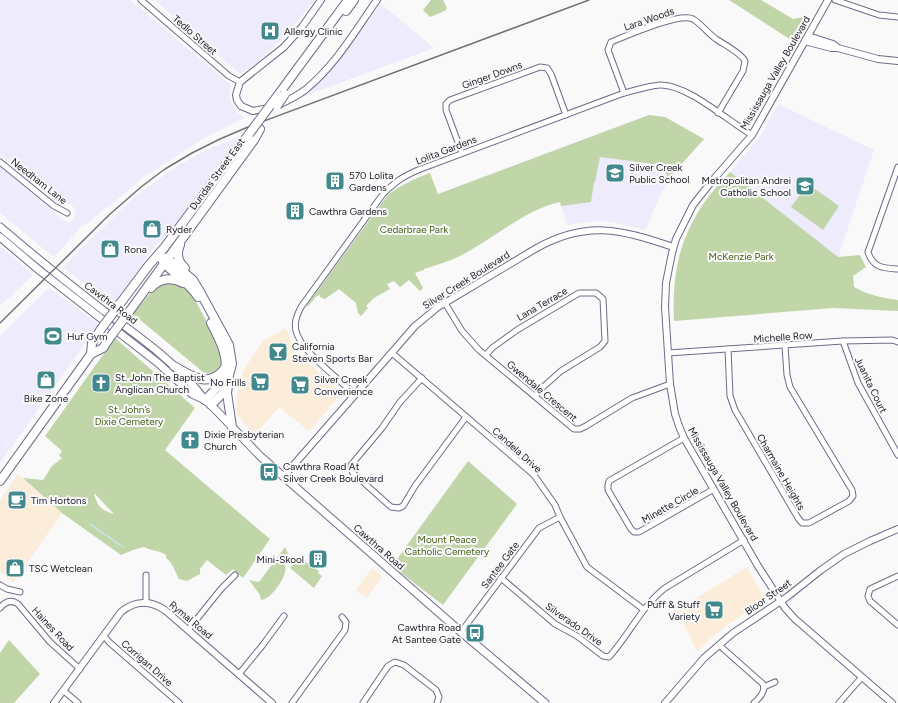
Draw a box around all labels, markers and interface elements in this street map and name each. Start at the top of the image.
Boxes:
street label: Lara Woods [622,4,676,34]
street label: Tedlo Street [170,12,220,58]
street label: Mississauga Valley Boulevard [737,14,813,132]
hospital icon: Allergy Clinic [259,20,281,42]
place label: Allergy Clinic [284,25,343,38]
street label: Ginger Downs [460,58,524,92]
street label: Lolita Gardens [414,132,479,168]
street label: Dundas Street East [186,135,248,213]
street label: Needham Lane [8,155,70,207]
place label: Silver Creek Public School [629,161,690,186]
school or university icon: Silver Creek Public School [604,162,626,184]
place label: 570 Lolita Gardens [349,169,393,194]
building icon: 570 Lolita Gardens [324,170,346,192]
place label: Metropolitan Andrei Catholic School [702,174,791,199]
school or university icon: Metropolitan Andrei Catholic School [794,175,816,197]
building icon: Cawthra Gardens [284,200,306,222]
place label: Cawthra Gardens [309,205,387,218]
shop icon: Ryder [141,218,163,240]
place label: Ryder [166,223,193,236]
park label: Cedarbrae Park [380,223,448,236]
shop icon: Rona [99,238,121,260]
place label: Rona [124,243,147,256]
street label: Silver Creek Boulevard [420,248,512,312]
park label: McKenzie Park [708,250,774,263]
street label: Cawthra Road [82,279,140,327]
street label: Lana Terrace [514,284,570,324]
sports icon: Huf Gym [42,325,64,347]
street label: Michelle Row [753,328,813,346]
place label: Huf Gym [67,330,108,343]
place label: California Steven Sports Bar [292,340,373,365]
bar icon: California Steven Sports Bar [267,341,289,363]
street label: Juanita Court [852,355,890,415]
street label: Gwendale Crescent [504,358,580,425]
shop icon: Bike Zone [35,369,57,391]
place label: St. John The Baptist Anglican Church [115,371,205,396]
supermarket icon: No Frills [249,371,271,393]
church icon: St. John The Baptist Anglican Church [90,372,112,394]
place label: Silver Creek Convenience [314,373,373,398]
supermarket icon: Silver Creek Convenience [289,374,311,396]
place label: No Frills [210,376,246,389]
place label: Bike Zone [24,392,69,405]
park label: St. John’s Dixie Cemetery [95,403,164,428]
street label: Candela Drive [490,424,545,476]
street label: Mississauga Valley Boulevard [685,425,761,543]
place label: Dixie Presbyterian Church [204,428,284,453]
church icon: Dixie Presbyterian Church [179,429,201,451]
street label: Charmaine Heights [754,432,808,513]
place label: Cawthra Road At Silver Creek Boulevard [283,460,383,485]
bus stop icon: Cawthra Road At Silver Creek Boulevard [258,461,280,483]
street label: Minette Circle [639,483,701,526]
cafe icon: Tim Hortons [6,489,28,511]
place label: Tim Hortons [31,494,87,507]
street label: Cawthra Road [351,521,407,573]
park label: Mount Peace Catholic Cemetery [405,533,490,558]
street label: Santee Gate [478,538,522,591]
building icon: Mini-Skool [307,548,329,570]
place label: Mini-Skool [256,553,304,566]
shop icon: TSC Wetclean [4,557,26,579]
place label: TSC Wetclean [29,562,93,575]
street label: Bloor Street [742,576,794,618]
street label: Rymal Road [167,598,215,642]
place label: Puff & Stuff Variety [647,598,701,623]
street label: Silverado Drive [543,599,606,649]
supermarket icon: Puff & Stuff Variety [703,599,725,621]
street label: Haines Road [29,604,77,654]
place label: Cawthra Road At Santee Gate [392,621,462,646]
bus stop icon: Cawthra Road At Santee Gate [464,622,486,644]
street label: Corrigan Drive [118,637,176,689]

